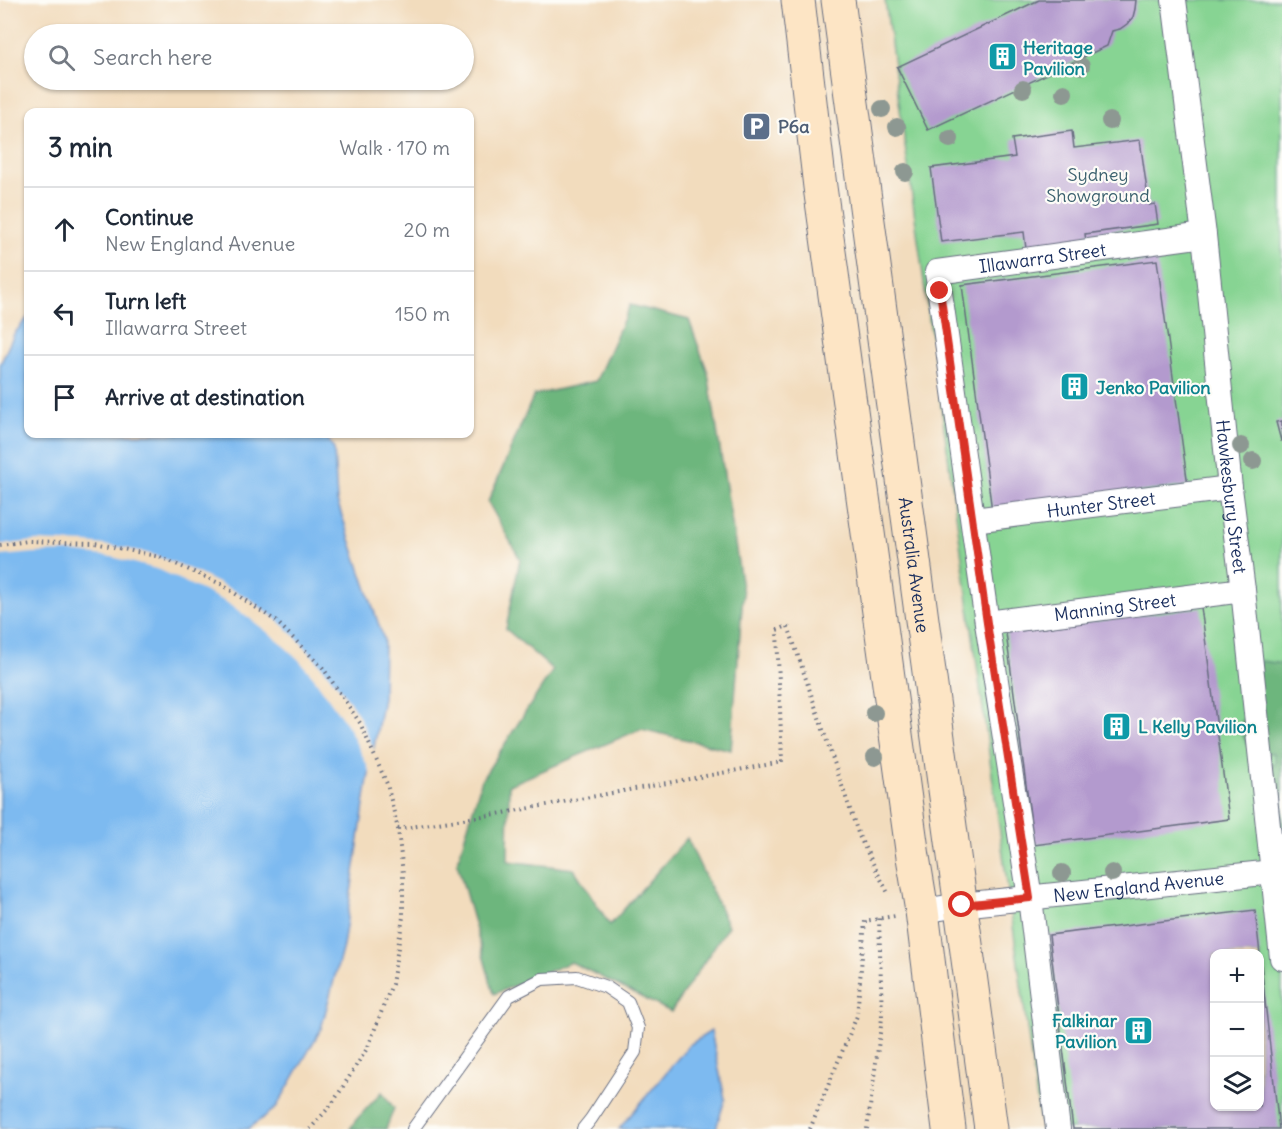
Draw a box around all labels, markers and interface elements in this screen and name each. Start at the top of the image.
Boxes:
search box [24,24,474,90]
place label: Heritage Pavilion [1023,36,1093,80]
icon: search [45,41,78,74]
building icon: Heritage Pavilion [986,41,1018,73]
text: Search here [93,43,212,71]
parking icon: P6a [741,110,773,142]
place label: P6a [778,115,809,138]
text: 3 min [48,131,113,164]
text: Walk · 170 m [339,135,450,160]
park label: Sydney Showground [1046,163,1150,207]
text: Continue [105,203,194,231]
icon: ahead [48,213,81,246]
text: 20 m [404,217,450,242]
text: New England Avenue [105,231,295,256]
street label: Illawarra Street [978,237,1107,278]
route end [926,277,952,303]
text: Turn left [105,287,186,315]
icon: left [48,297,81,330]
text: 150 m [395,301,450,326]
text: Illawarra Street [105,315,247,340]
building icon: Jenko Pavilion [1059,371,1091,403]
place label: Jenko Pavilion [1096,376,1211,399]
icon: arrive [48,381,81,414]
text: Arrive at destination [105,383,305,411]
street label: Hawkesbury Street [1212,419,1252,575]
street label: Hunter Street [1045,486,1157,522]
street label: Australia Avenue [894,495,935,634]
street label: Manning Street [1053,587,1177,626]
building icon: L Kelly Pavilion [1101,710,1133,742]
place label: L Kelly Pavilion [1138,715,1258,738]
street label: New England Avenue [1052,866,1225,907]
route start [948,891,974,917]
map controls [1210,949,1264,1111]
button: + [1210,949,1264,1003]
button: − [1210,1003,1264,1057]
place label: Falkinar Pavilion [1052,1009,1118,1053]
building icon: Falkinar Pavilion [1122,1014,1154,1046]
button: layers [1210,1057,1264,1111]

